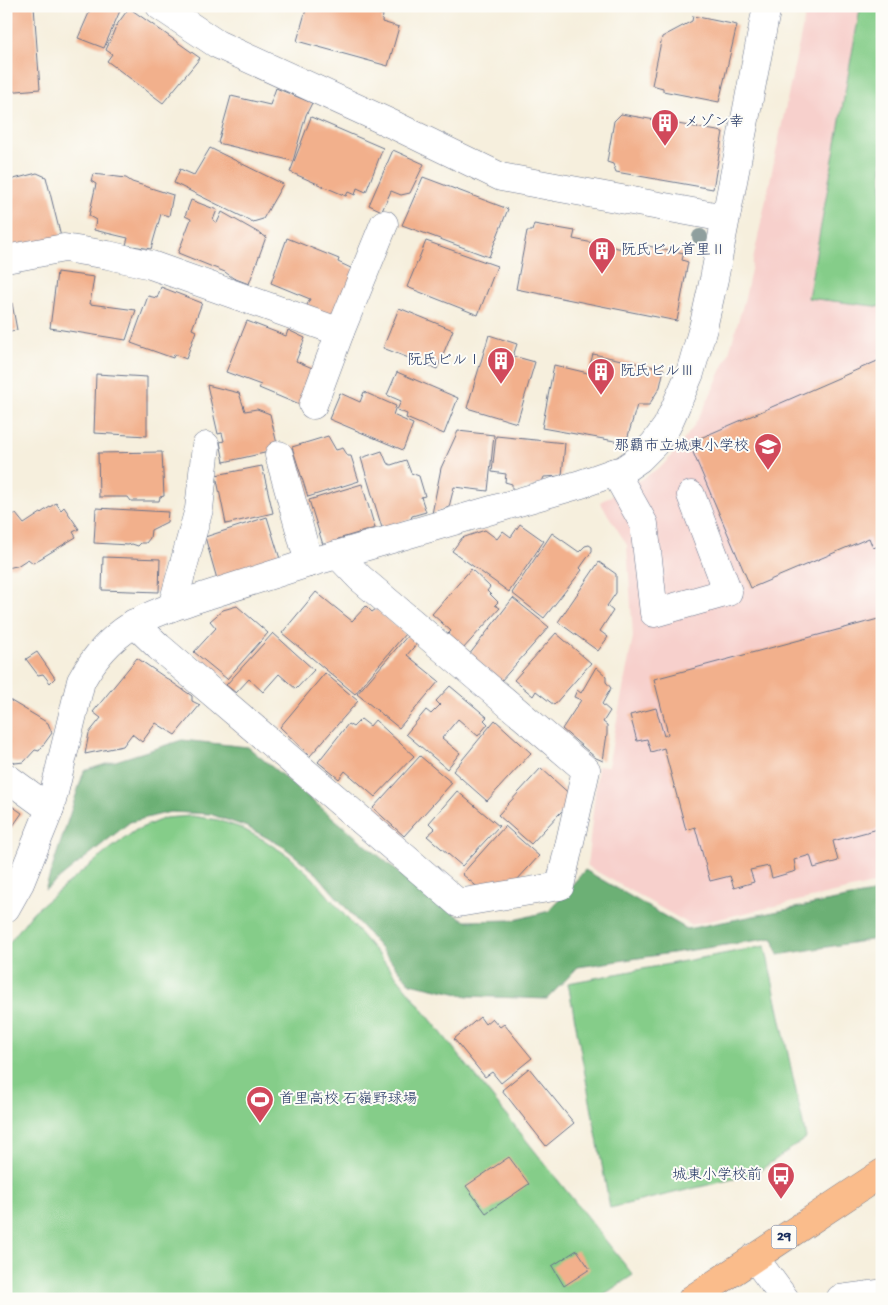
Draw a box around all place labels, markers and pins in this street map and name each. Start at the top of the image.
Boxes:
building icon: メゾン幸 [650,108,680,147]
place label: メゾン幸 [684,113,744,132]
building icon: 阮氏ビル首里Ⅱ [587,236,617,275]
place label: 阮氏ビル首里Ⅱ [621,241,726,260]
building icon: 阮氏ビルⅠ [486,346,516,385]
place label: 阮氏ビルⅠ [407,352,482,370]
building icon: 阮氏ビルⅢ [586,357,616,396]
place label: 阮氏ビルⅢ [620,363,695,381]
school or university icon: 那覇市立城東小学校 [753,432,783,471]
place label: 那覇市立城東小学校 [614,437,749,456]
sports icon: 首里高校 石嶺野球場 [245,1085,275,1124]
place label: 首里高校 石嶺野球場 [279,1090,418,1109]
bus stop icon: 城東小学校前 [766,1161,796,1200]
place label: 城東小学校前 [672,1166,762,1185]

